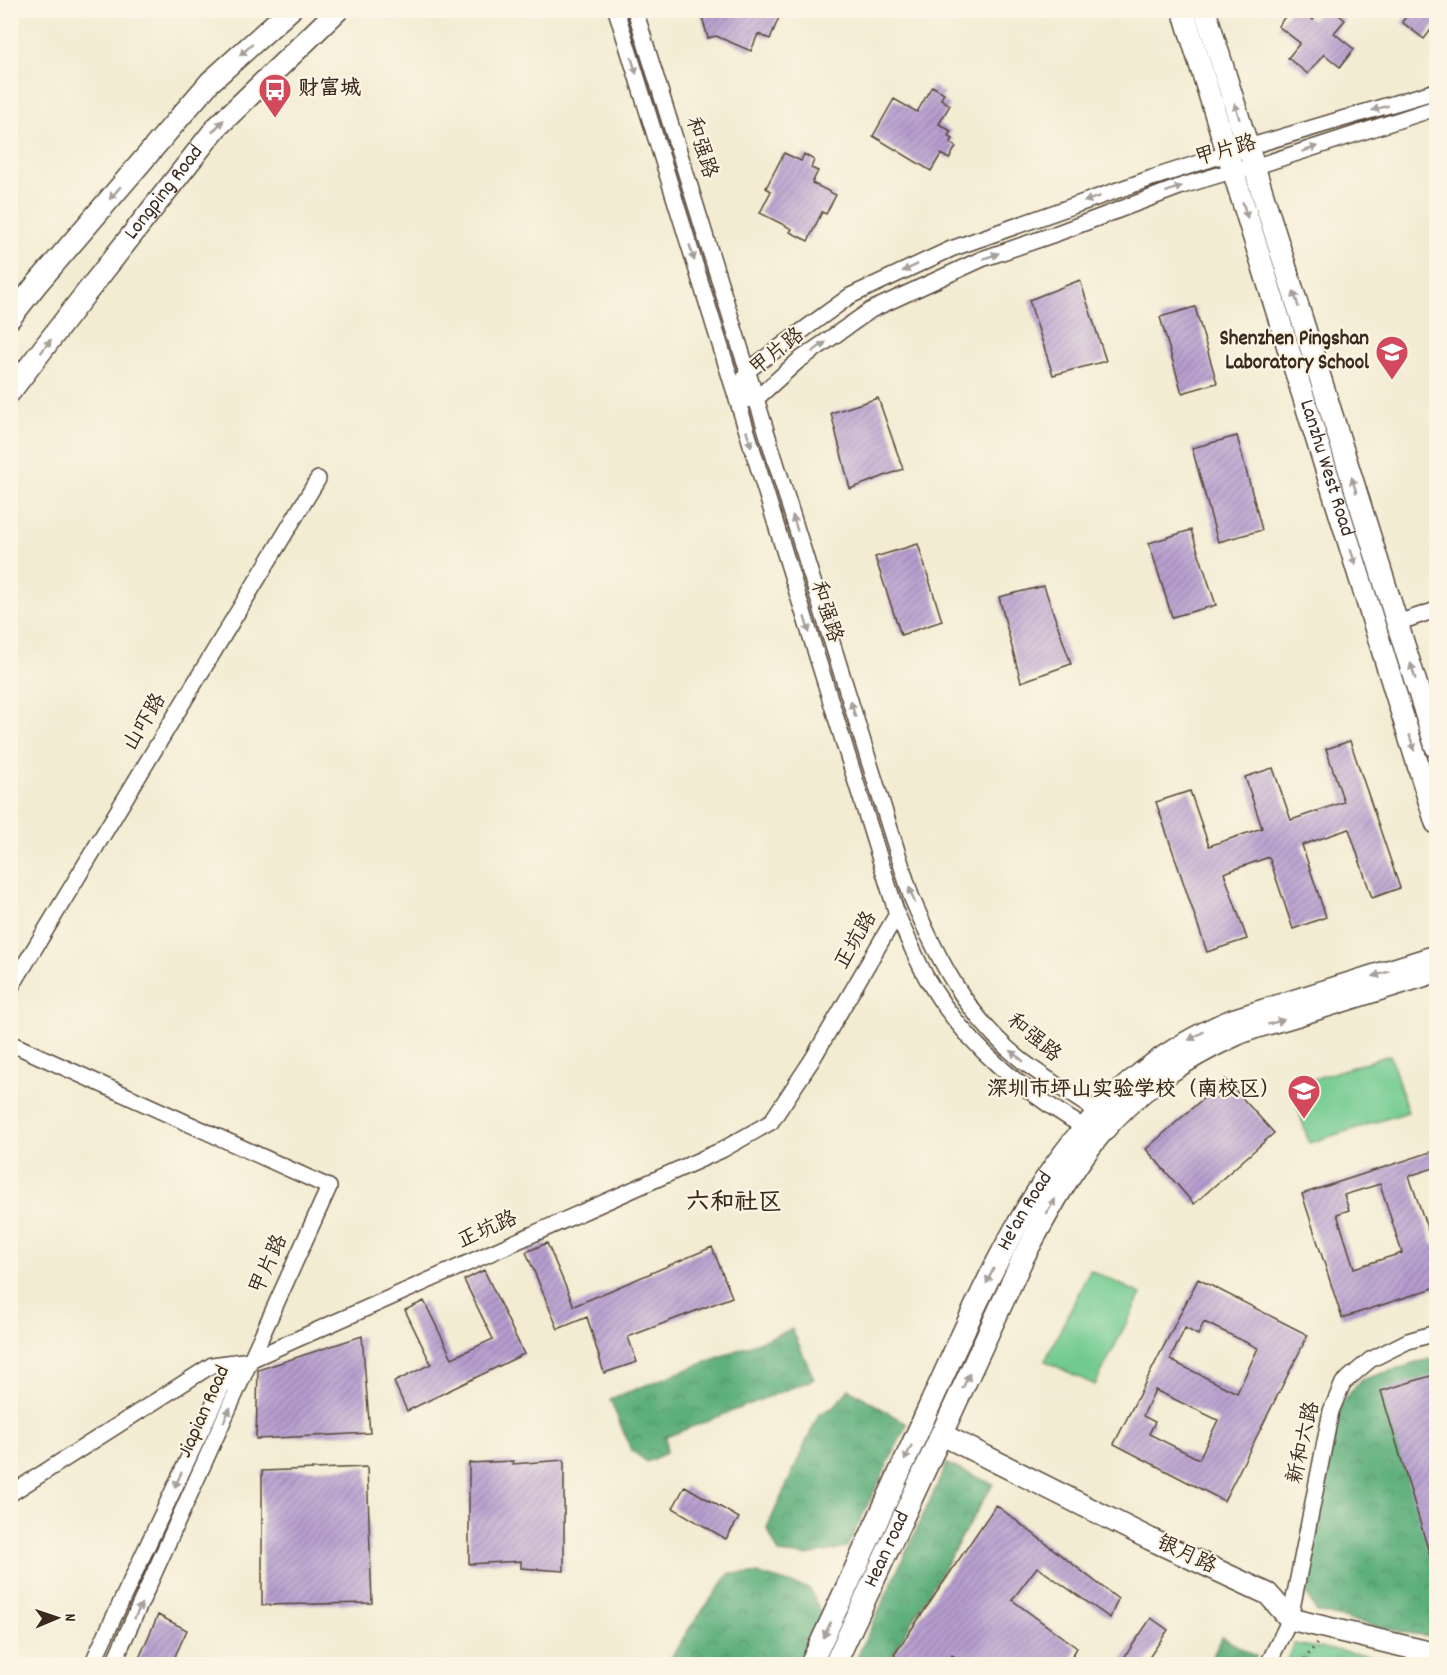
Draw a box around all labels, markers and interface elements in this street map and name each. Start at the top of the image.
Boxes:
one-way arrow [239,43,254,56]
one-way arrow [630,57,639,75]
bus stop icon: 财富城 [257,72,293,119]
place label: 财富城 [298,75,361,105]
one-way arrow [1232,102,1241,120]
one-way arrow [1371,104,1389,113]
street label: 和强路 [676,113,724,183]
one-way arrow [211,119,225,134]
street label: 甲片路 [1192,129,1260,175]
street label: Longping Road [118,139,212,247]
one-way arrow [1301,143,1319,153]
one-way arrow [1165,184,1183,194]
one-way arrow [109,185,122,200]
one-way arrow [1083,194,1101,204]
one-way arrow [1241,201,1250,219]
one-way arrow [687,244,697,262]
one-way arrow [982,250,1000,260]
one-way arrow [901,263,918,272]
one-way arrow [1291,290,1300,308]
street label: 甲片路 [744,322,812,384]
place label: Shenzhen Pingshan Laboratory School [1220,325,1370,379]
school or university icon: Shenzhen Pingshan Laboratory School [1374,334,1410,381]
one-way arrow [40,338,52,354]
one-way arrow [811,341,827,353]
street label: Lanzhu West Road [1290,396,1361,540]
one-way arrow [745,430,755,448]
one-way arrow [1349,476,1359,494]
one-way arrow [790,514,799,532]
one-way arrow [1349,548,1358,566]
street label: 和强路 [801,577,849,647]
one-way arrow [803,616,813,634]
one-way arrow [1408,662,1417,680]
street label: 山吓路 [117,688,175,758]
one-way arrow [848,700,857,718]
one-way arrow [1407,734,1417,752]
one-way arrow [906,886,916,904]
street label: 正坑路 [828,906,886,976]
one-way arrow [1372,970,1390,979]
street label: 和强路 [999,1007,1067,1071]
one-way arrow [1267,1017,1285,1026]
one-way arrow [1188,1031,1205,1041]
one-way arrow [1010,1050,1025,1063]
school or university icon: 深圳市坪山实验学校（南校区） [1286,1073,1322,1120]
place label: 深圳市坪山实验学校（南校区） [987,1076,1281,1106]
street label: He'an Road [990,1166,1061,1257]
district label: 六和社区 [686,1187,782,1221]
one-way arrow [1046,1197,1056,1214]
street label: 正坑路 [453,1204,523,1258]
street label: 甲片路 [243,1230,297,1300]
one-way arrow [986,1267,996,1285]
street label: Jiapian Road [171,1361,239,1463]
one-way arrow [961,1372,971,1390]
street label: 新和六路 [1281,1399,1329,1487]
one-way arrow [222,1405,232,1423]
one-way arrow [904,1444,913,1461]
one-way arrow [173,1472,183,1490]
street label: Hean road [857,1506,919,1593]
street label: 银月路 [1151,1529,1221,1583]
north arrow [27,1588,87,1648]
one-way arrow [133,1603,142,1620]
text: N [58,1613,81,1622]
one-way arrow [823,1622,832,1639]

